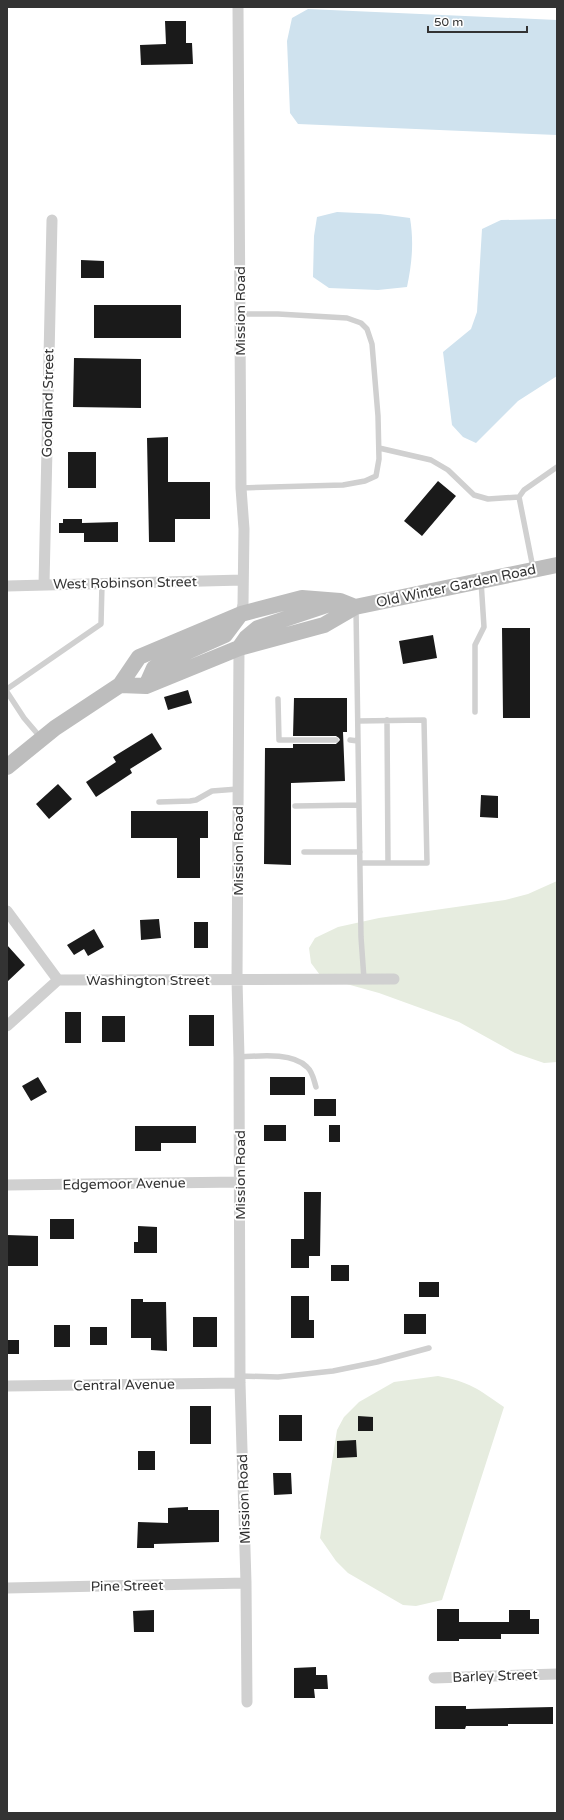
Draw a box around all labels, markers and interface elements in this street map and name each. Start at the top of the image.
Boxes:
scale bar [428,8,527,34]
text: 50 m [434,15,463,29]
street label: Mission Road [232,266,249,356]
street label: Goodland Street [39,348,57,458]
street label: Old Winter Garden Road [375,561,537,611]
street label: West Robinson Street [53,573,198,593]
street label: Mission Road [230,806,247,896]
street label: Washington Street [86,972,210,989]
street label: Mission Road [232,1130,249,1220]
street label: Edgemoor Avenue [62,1174,186,1194]
street label: Central Avenue [73,1376,175,1394]
street label: Mission Road [234,1454,254,1544]
street label: Pine Street [90,1577,164,1595]
street label: Barley Street [452,1666,539,1686]

